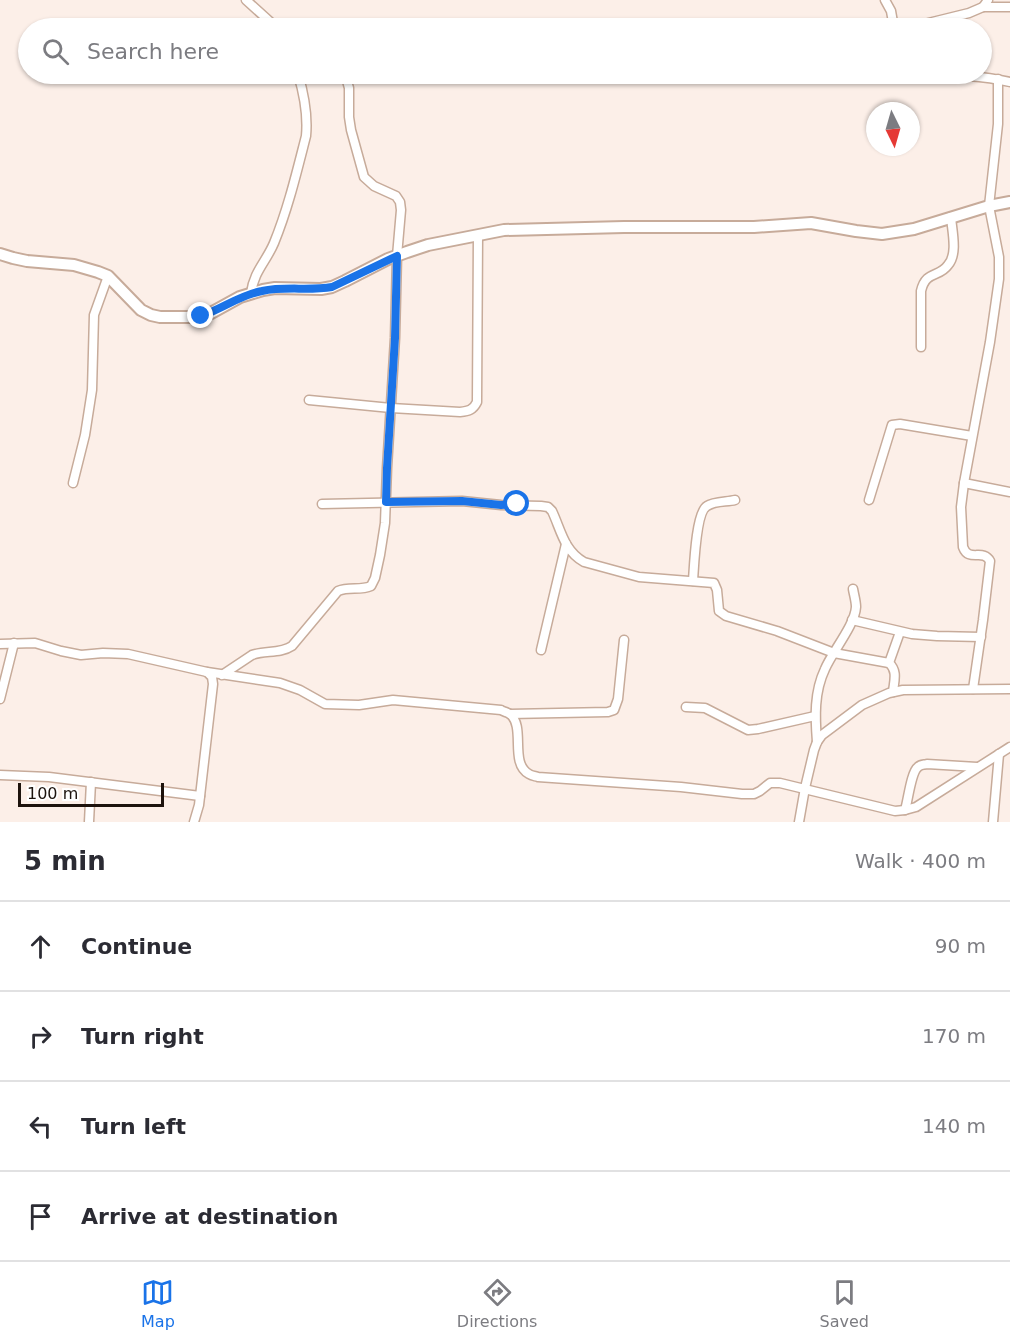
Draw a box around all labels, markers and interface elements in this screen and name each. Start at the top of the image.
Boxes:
search box [18,18,992,84]
icon: search [39,35,72,68]
text: Search here [87,39,219,64]
north arrow [866,102,920,156]
route end [187,302,213,328]
route start [503,490,529,516]
scale bar [18,780,164,808]
text: 100 m [27,784,78,803]
text: 5 min [24,846,106,876]
text: Walk · 400 m [855,849,986,873]
icon: ahead [24,930,57,963]
text: Continue [81,934,192,959]
text: 90 m [935,934,986,958]
icon: right [24,1020,57,1053]
text: Turn right [81,1024,204,1049]
text: 170 m [922,1024,986,1048]
icon: left [24,1110,57,1143]
text: Turn left [81,1114,186,1139]
text: 140 m [922,1114,986,1138]
icon: arrive [24,1200,57,1233]
text: Arrive at destination [81,1204,338,1229]
tab: Map [141,1276,175,1331]
tab: Directions [457,1276,537,1331]
tab: Saved [820,1276,869,1331]

